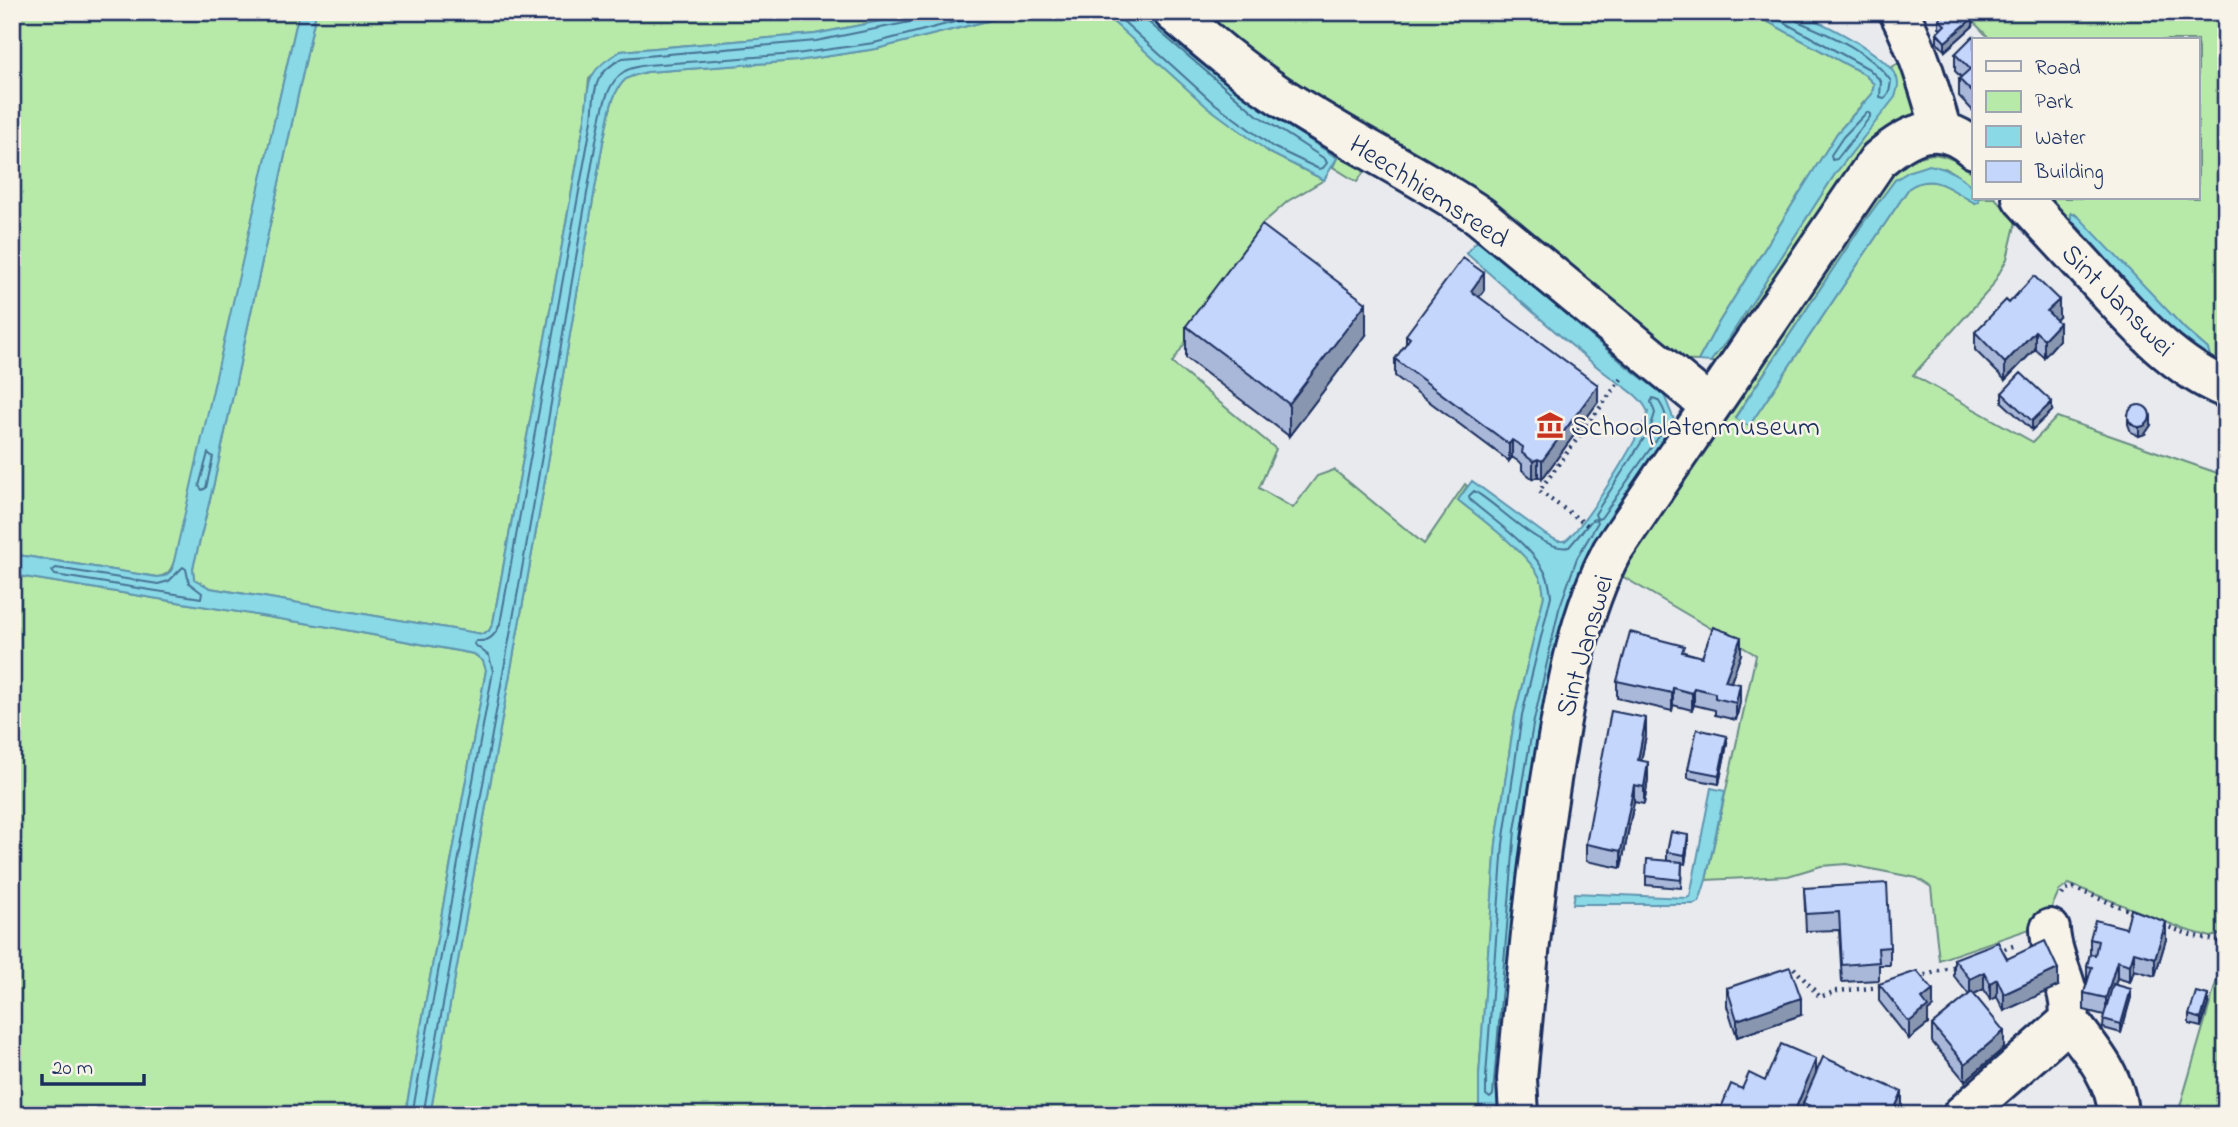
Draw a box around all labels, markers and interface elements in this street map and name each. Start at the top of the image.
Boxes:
legend [1972,38,2200,200]
text: Road [2035,54,2081,84]
text: Park [2035,88,2074,118]
text: Water [2035,124,2086,154]
street label: Heechhiemsreed [1340,126,1516,260]
text: Building [2034,158,2104,190]
street label: Sint Janswei [2050,235,2183,368]
place label: Schoolplatenmuseum [1571,408,1820,449]
museum icon: Schoolplatenmuseum [1535,410,1565,440]
street label: Sint Janswei [1547,570,1626,722]
scale bar [42,1043,144,1087]
text: 20 m [52,1054,93,1084]

